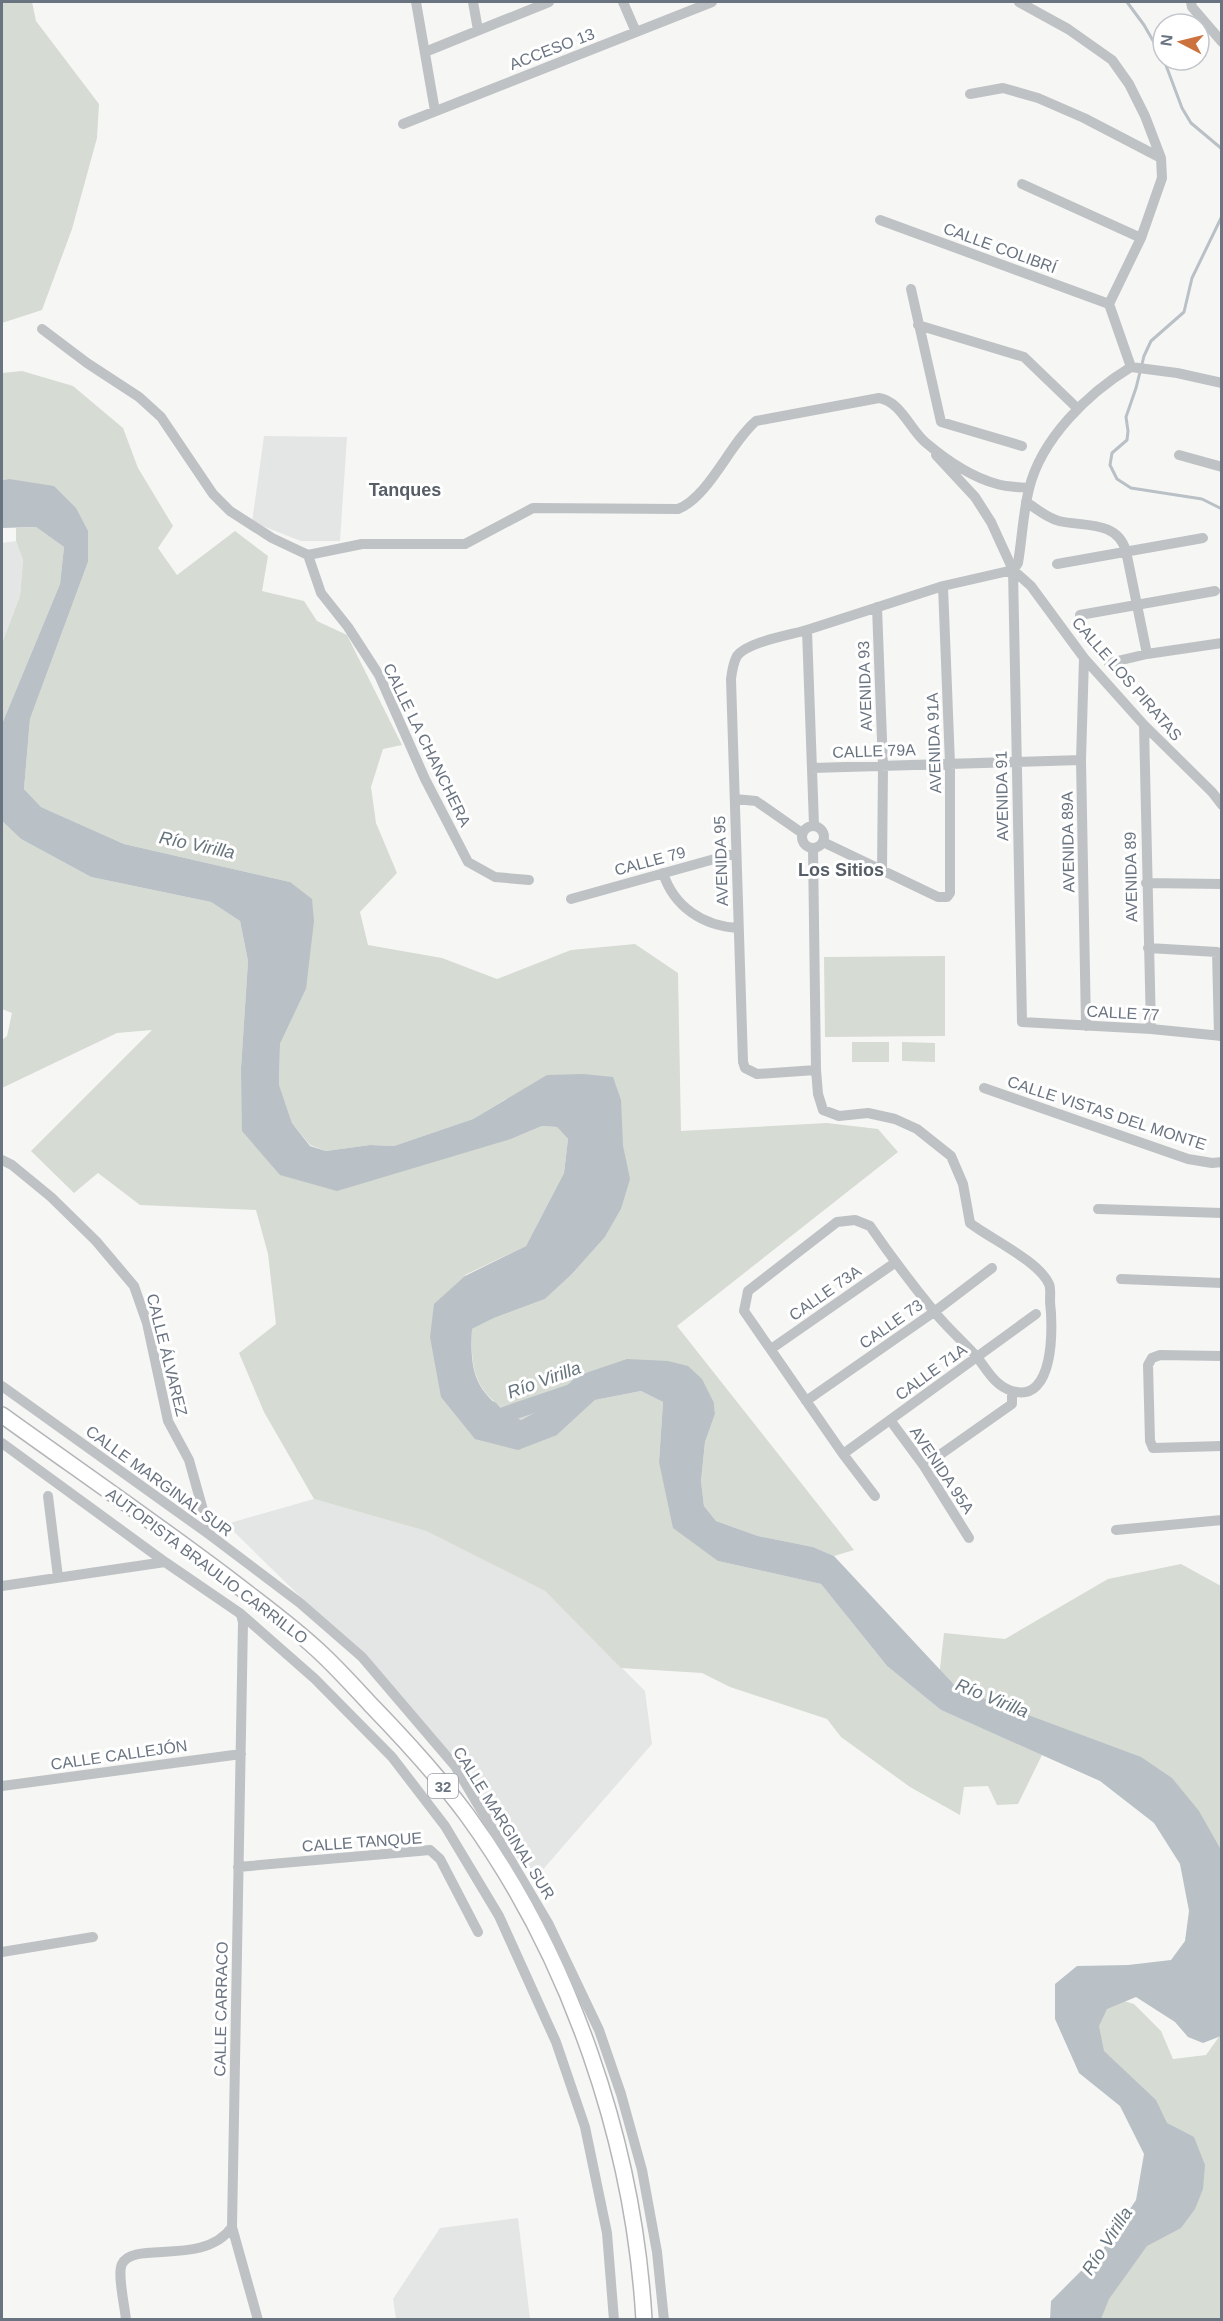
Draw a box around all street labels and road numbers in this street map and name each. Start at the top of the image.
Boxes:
street label: ACCESO 13 [507,25,597,73]
street label: CALLE COLIBRÍ [941,219,1060,277]
street label: CALLE LOS PIRATAS [1069,614,1185,744]
street label: AVENIDA 93 [855,640,875,731]
street label: CALLE LA CHANCHERA [380,661,474,830]
street label: AVENIDA 91A [924,692,944,794]
street label: CALLE 79A [832,741,916,761]
street label: AVENIDA 91 [993,751,1011,841]
street label: AVENIDA 89A [1059,791,1077,893]
street label: AVENIDA 95 [711,815,731,906]
street label: AVENIDA 89 [1122,832,1140,922]
street label: CALLE 79 [613,843,688,879]
street label: CALLE 77 [1086,1003,1160,1023]
street label: CALLE VISTAS DEL MONTE [1005,1073,1209,1153]
street label: CALLE 73A [786,1262,864,1324]
street label: CALLE ÁLVAREZ [144,1292,191,1418]
street label: CALLE 73 [856,1296,926,1352]
street label: CALLE 71A [892,1340,970,1403]
street label: CALLE MARGINAL SUR [83,1422,235,1540]
street label: AVENIDA 95A [907,1423,977,1517]
street label: AUTOPISTA BRAULIO CARRILLO [103,1485,311,1647]
street label: CALLE CALLEJÓN [49,1736,188,1773]
street label: CALLE MARGINAL SUR [450,1744,558,1902]
road number: 32 [428,1774,458,1798]
street label: CALLE TANQUE [301,1829,423,1855]
street label: CALLE CARRACO [211,1941,231,2077]

